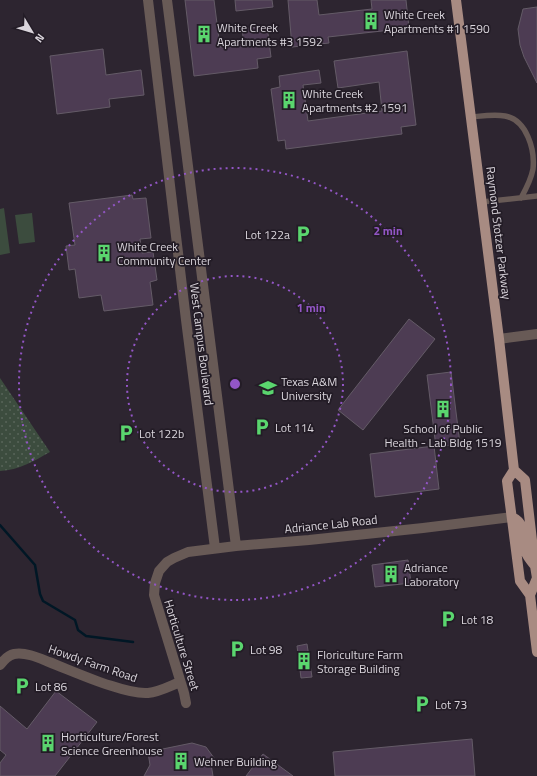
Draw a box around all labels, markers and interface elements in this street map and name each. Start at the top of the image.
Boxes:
place label: White Creek Apartments #1 1590 [384,5,490,38]
building icon: White Creek Apartments #1 1590 [361,11,381,31]
north arrow [12,12,52,52]
place label: White Creek Apartments #3 1592 [217,18,323,51]
building icon: White Creek Apartments #3 1592 [194,24,214,44]
text: N [31,30,49,46]
place label: White Creek Apartments #2 1591 [302,84,408,117]
building icon: White Creek Apartments #2 1591 [279,90,299,110]
street label: Raymond Stotzer Parkway [481,165,517,301]
text: 2 min [373,221,403,240]
parking icon: Lot 122a [293,224,313,244]
place label: Lot 122a [245,225,290,244]
place label: White Creek Community Center [117,237,211,270]
building icon: White Creek Community Center [94,243,114,263]
street label: West Campus Boulevard [185,282,219,406]
text: 1 min [296,298,326,317]
place label: Texas A&M University [281,372,337,405]
centre of rings [228,377,242,391]
school or university icon: Texas A&M University [258,378,278,398]
building icon: School of Public Health - Lab Bldg 1519 [433,399,453,419]
parking icon: Lot 114 [252,417,272,437]
place label: Lot 114 [275,418,314,437]
place label: School of Public Health - Lab Bldg 1519 [385,419,502,452]
parking icon: Lot 122b [116,423,136,443]
place label: Lot 122b [139,424,184,443]
street label: Adriance Lab Road [284,510,378,538]
place label: Adriance Laboratory [404,558,459,591]
building icon: Adriance Laboratory [381,564,401,584]
street label: Horticulture Street [159,597,205,693]
parking icon: Lot 18 [438,609,458,629]
place label: Lot 18 [461,610,494,629]
street label: Howdy Farm Road [46,639,140,687]
parking icon: Lot 98 [227,639,247,659]
place label: Lot 98 [250,640,283,659]
place label: Floriculture Farm Storage Building [317,645,403,678]
building icon: Floriculture Farm Storage Building [294,651,314,671]
parking icon: Lot 86 [12,676,32,696]
place label: Lot 86 [35,677,68,696]
parking icon: Lot 73 [412,694,432,714]
place label: Lot 73 [435,695,467,714]
place label: Horticulture/Forest Science Greenhouse [61,727,163,760]
building icon: Horticulture/Forest Science Greenhouse [38,733,58,753]
building icon: Wehner Building [171,751,191,771]
place label: Wehner Building [194,752,277,771]

